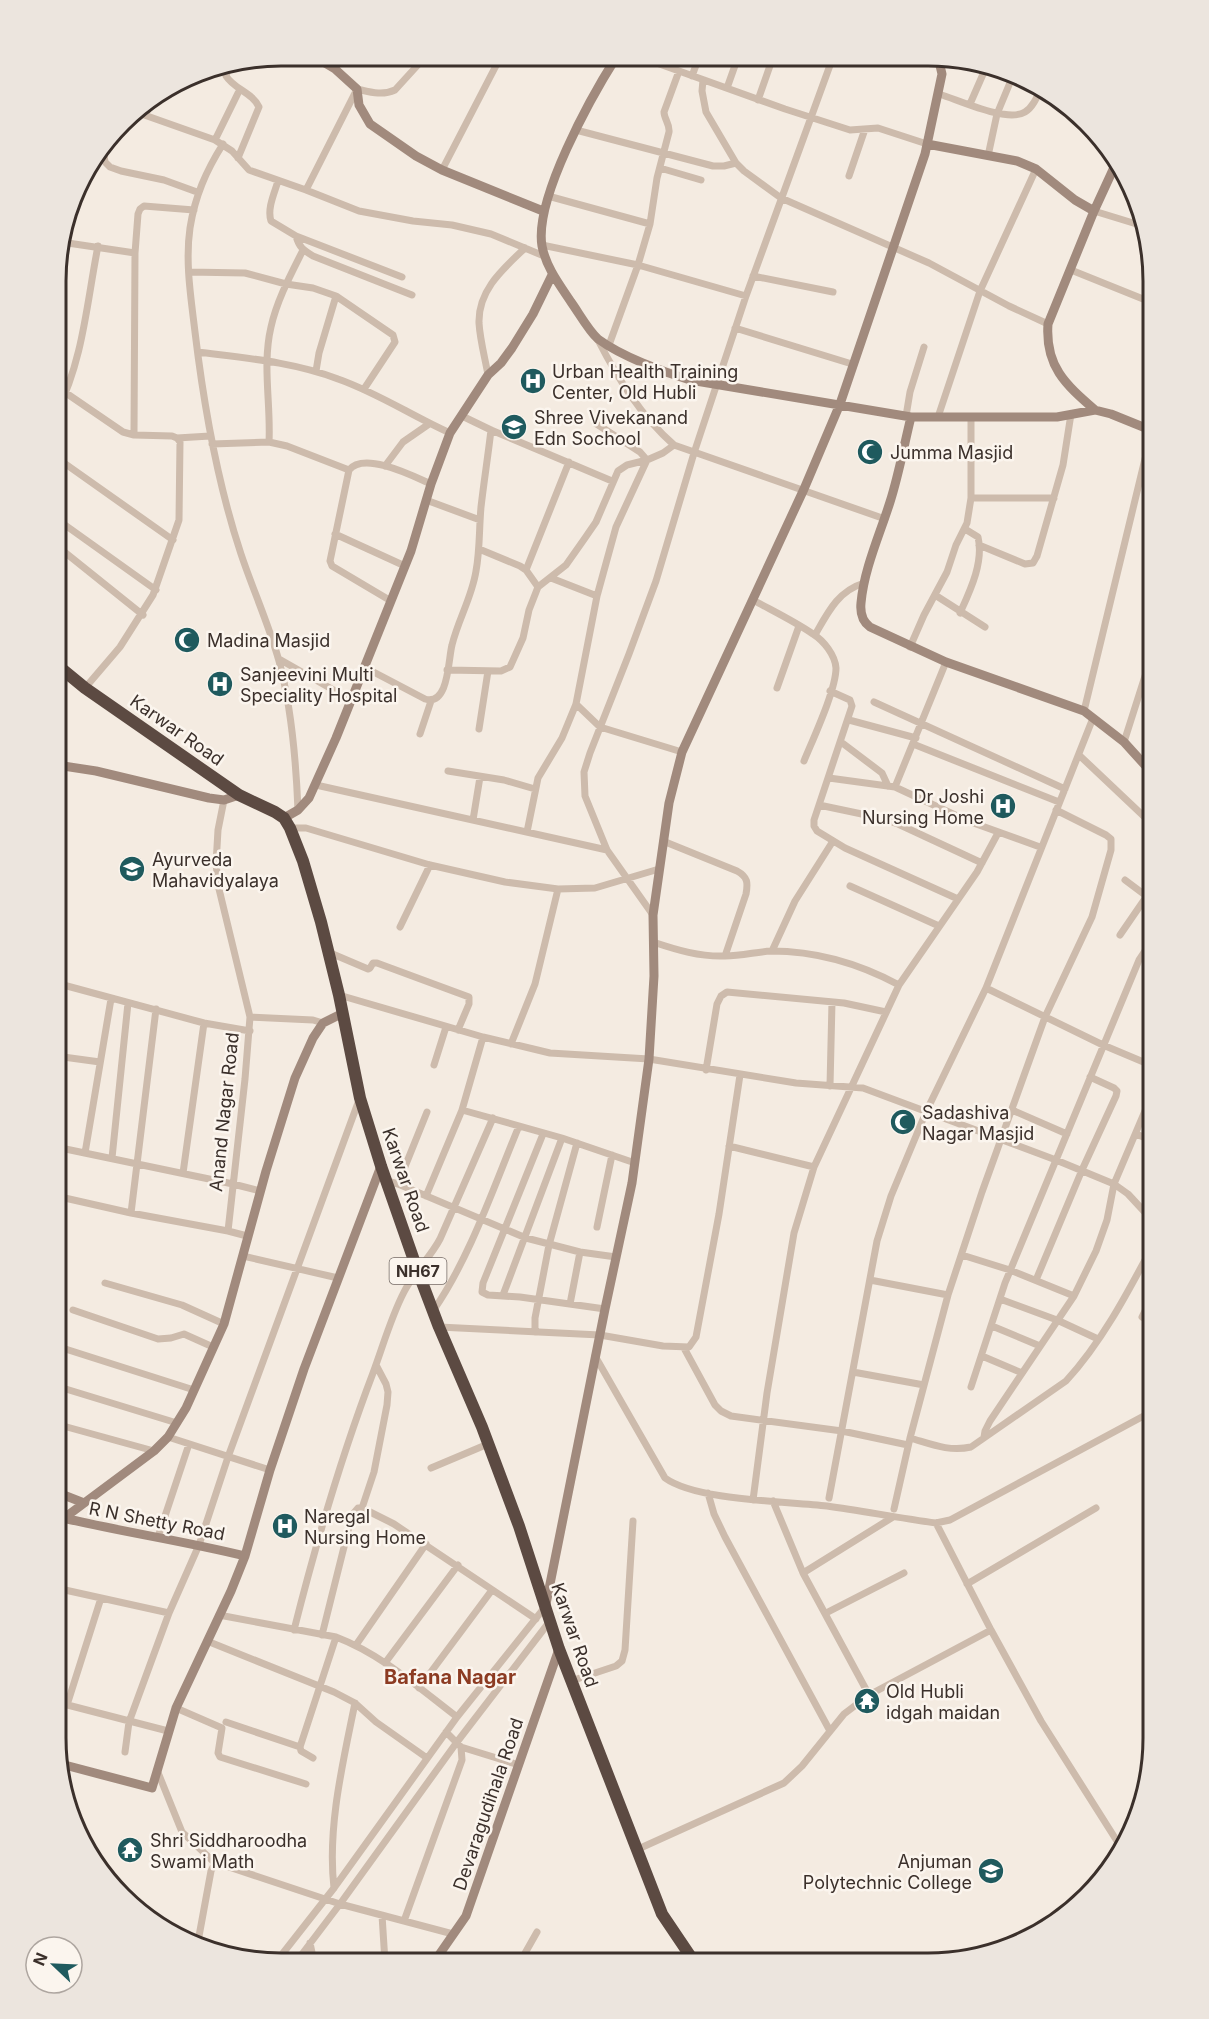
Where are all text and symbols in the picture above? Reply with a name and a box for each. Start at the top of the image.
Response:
place label: Urban Health Training Center, Old Hubli [552,361,738,403]
hospital icon: Urban Health Training Center, Old Hubli [518,366,548,396]
place label: Shree Vivekanand Edn Sochool [534,407,688,449]
school or university icon: Shree Vivekanand Edn Sochool [499,412,529,442]
mosque icon: Jumma Masjid [855,437,885,467]
place label: Jumma Masjid [890,442,1013,463]
mosque icon: Madina Masjid [172,625,202,655]
place label: Madina Masjid [207,630,330,651]
place label: Sanjeevini Multi Speciality Hospital [240,664,397,706]
hospital icon: Sanjeevini Multi Speciality Hospital [205,669,235,699]
street label: Karwar Road [126,690,228,770]
place label: Dr Joshi Nursing Home [862,786,984,828]
hospital icon: Dr Joshi Nursing Home [988,791,1018,821]
place label: Ayurveda Mahavidyalaya [152,849,279,891]
school or university icon: Ayurveda Mahavidyalaya [117,854,147,884]
street label: Anand Nagar Road [205,1031,243,1193]
place label: Sadashiva Nagar Masjid [922,1102,1034,1144]
mosque icon: Sadashiva Nagar Masjid [888,1107,918,1137]
street label: Karwar Road [378,1125,434,1235]
road number: NH67 [390,1258,446,1284]
street label: R N Shetty Road [87,1498,227,1544]
place label: Naregal Nursing Home [304,1506,426,1548]
hospital icon: Naregal Nursing Home [270,1511,300,1541]
street label: Karwar Road [547,1580,603,1690]
district label: Bafana Nagar [384,1665,516,1689]
place label: Old Hubli idgah maidan [886,1681,1000,1723]
temple icon: Old Hubli idgah maidan [852,1686,882,1716]
street label: Devaragudihala Road [449,1715,527,1893]
place label: Shri Siddharoodha Swami Math [150,1830,307,1872]
temple icon: Shri Siddharoodha Swami Math [115,1835,145,1865]
place label: Anjuman Polytechnic College [803,1851,972,1893]
school or university icon: Anjuman Polytechnic College [976,1856,1006,1886]
north arrow [24,1935,84,1995]
text: N [29,1950,52,1969]

